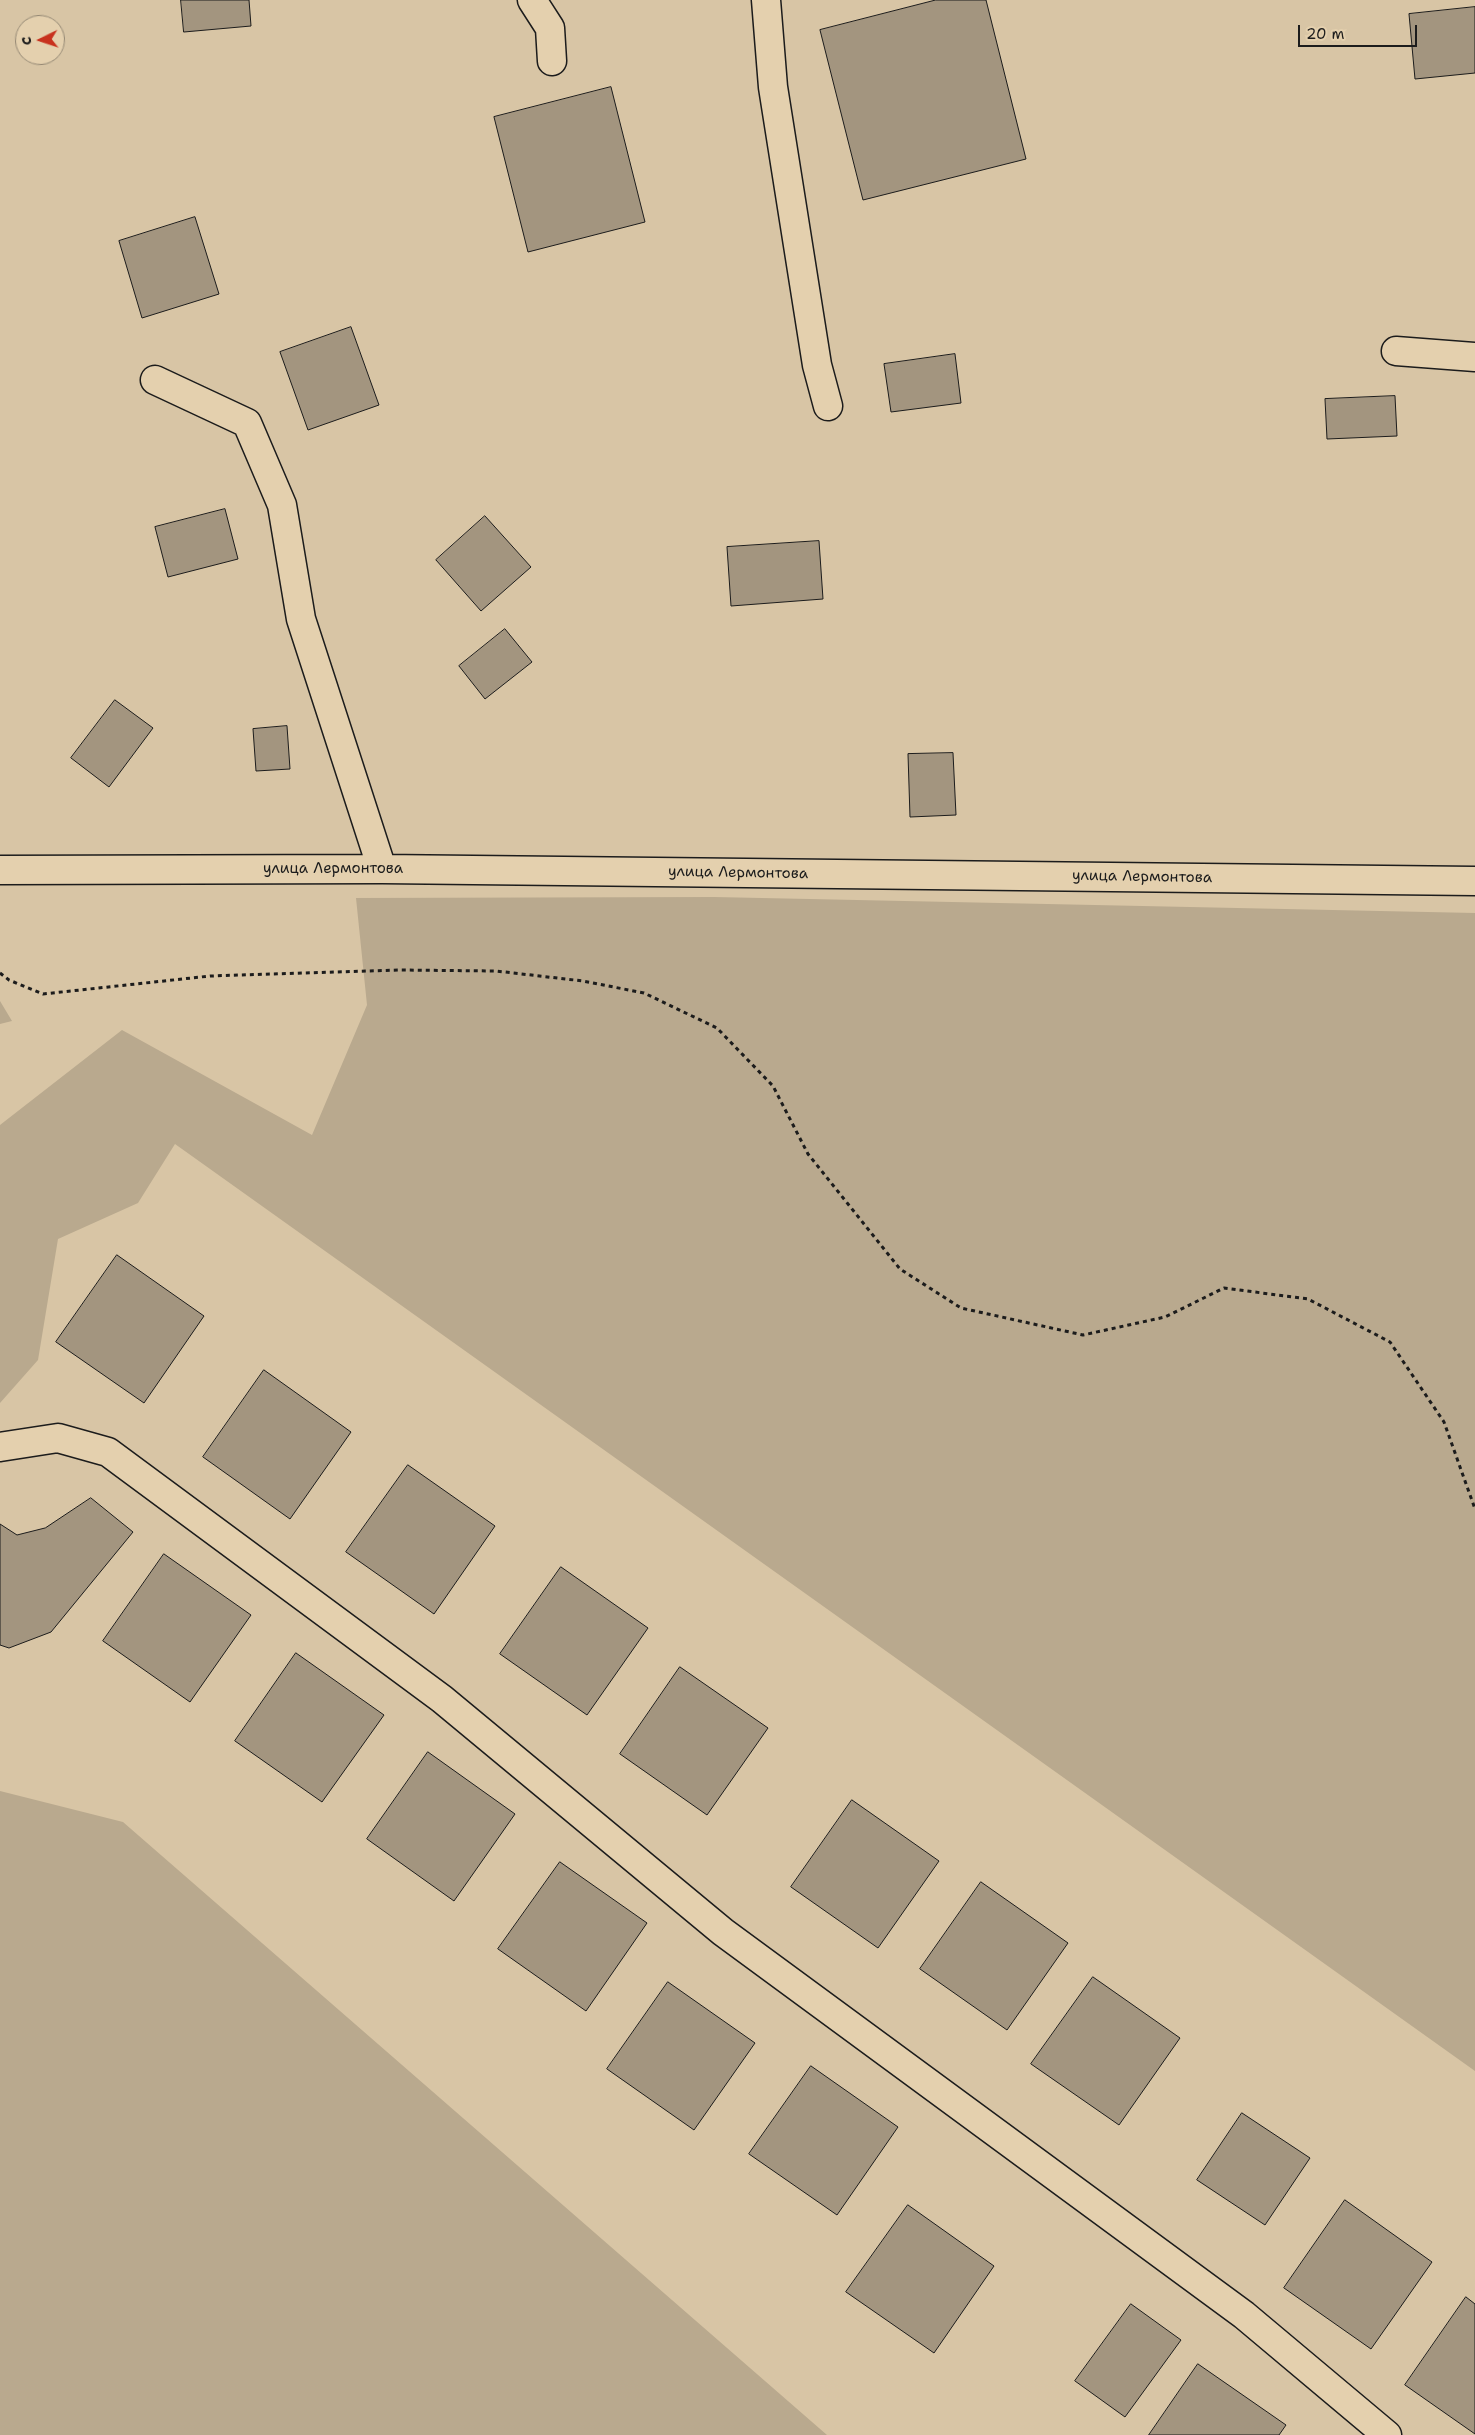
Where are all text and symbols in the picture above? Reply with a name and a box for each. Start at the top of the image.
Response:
north arrow [15,15,65,65]
scale bar [1300,15,1419,47]
text: 20 m [1306,24,1345,44]
text: С [17,36,35,46]
street label: улица Лермонтова [263,860,403,878]
street label: улица Лермонтова [668,863,808,883]
street label: улица Лермонтова [1072,867,1212,887]

